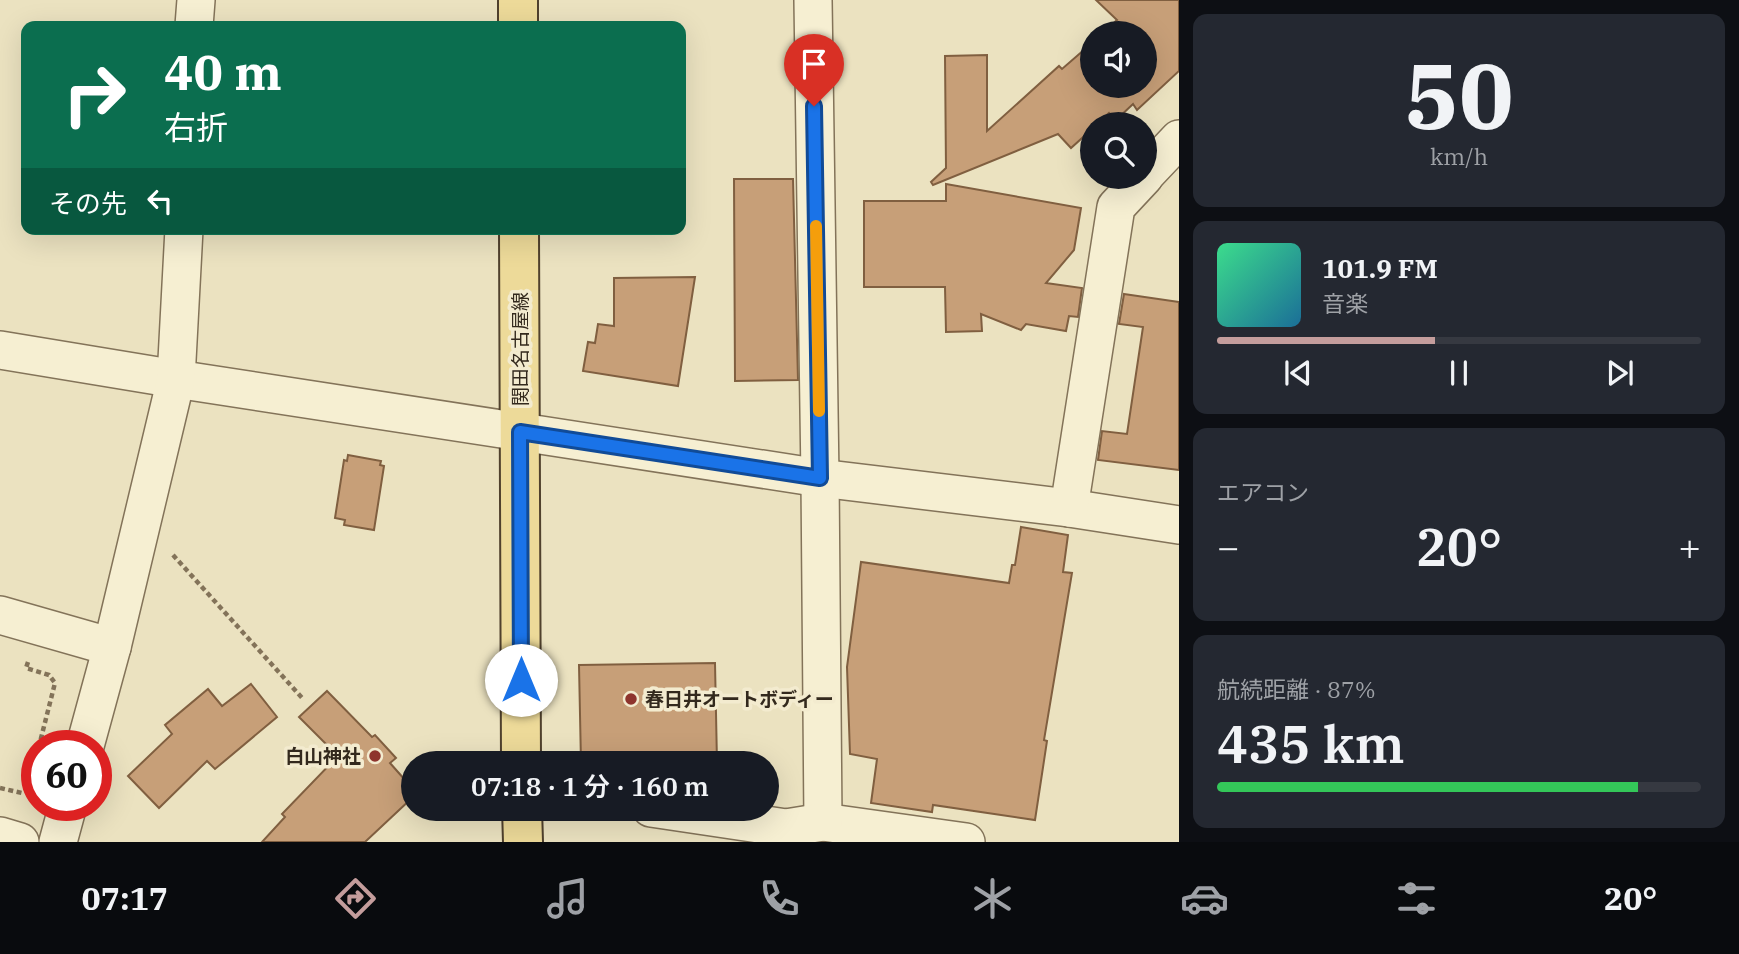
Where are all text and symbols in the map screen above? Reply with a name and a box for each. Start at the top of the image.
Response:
map controls [1080,21,1157,189]
button: sound [1080,21,1157,98]
pin [784,34,844,106]
text: 50 [1404,36,1514,154]
text: 40 m [164,40,282,103]
icon: arrive [795,45,833,83]
icon: right [49,49,140,140]
text: 右折 [164,106,228,148]
button: search [1080,112,1157,189]
text: km/h [1430,141,1488,171]
icon: left [141,182,179,220]
text: その先 [49,186,127,220]
text: 101.9 FM [1322,251,1438,285]
text: 音楽 [1322,288,1368,318]
street label: 関田名古屋線 [508,292,532,406]
icon: previous [1279,354,1317,392]
icon: pause [1440,354,1478,392]
icon: next [1601,354,1639,392]
text: エアコン [1217,477,1309,507]
text: 20° [1416,513,1502,580]
text: − [1217,522,1240,571]
text: + [1678,522,1701,571]
position arrow [484,643,558,717]
text: 航続距離 · 87% [1217,674,1376,704]
place label: 春日井オートボディー [645,687,834,711]
marker: 春日井オートボディー [623,691,639,707]
text: 435 km [1217,710,1405,777]
speed limit sign: 60 [21,730,112,821]
place label: 白山神社 [285,744,361,768]
marker: 白山神社 [367,748,383,764]
text: 07:18 · 1 分 · 160 m [471,769,709,803]
icon: directions [331,874,380,923]
icon: music [543,874,592,923]
icon: phone [755,874,804,923]
icon: climate [968,874,1017,923]
icon: car [1180,874,1229,923]
icon: filters [1392,874,1441,923]
text: 07:17 [82,877,168,919]
text: 20° [1604,877,1657,919]

